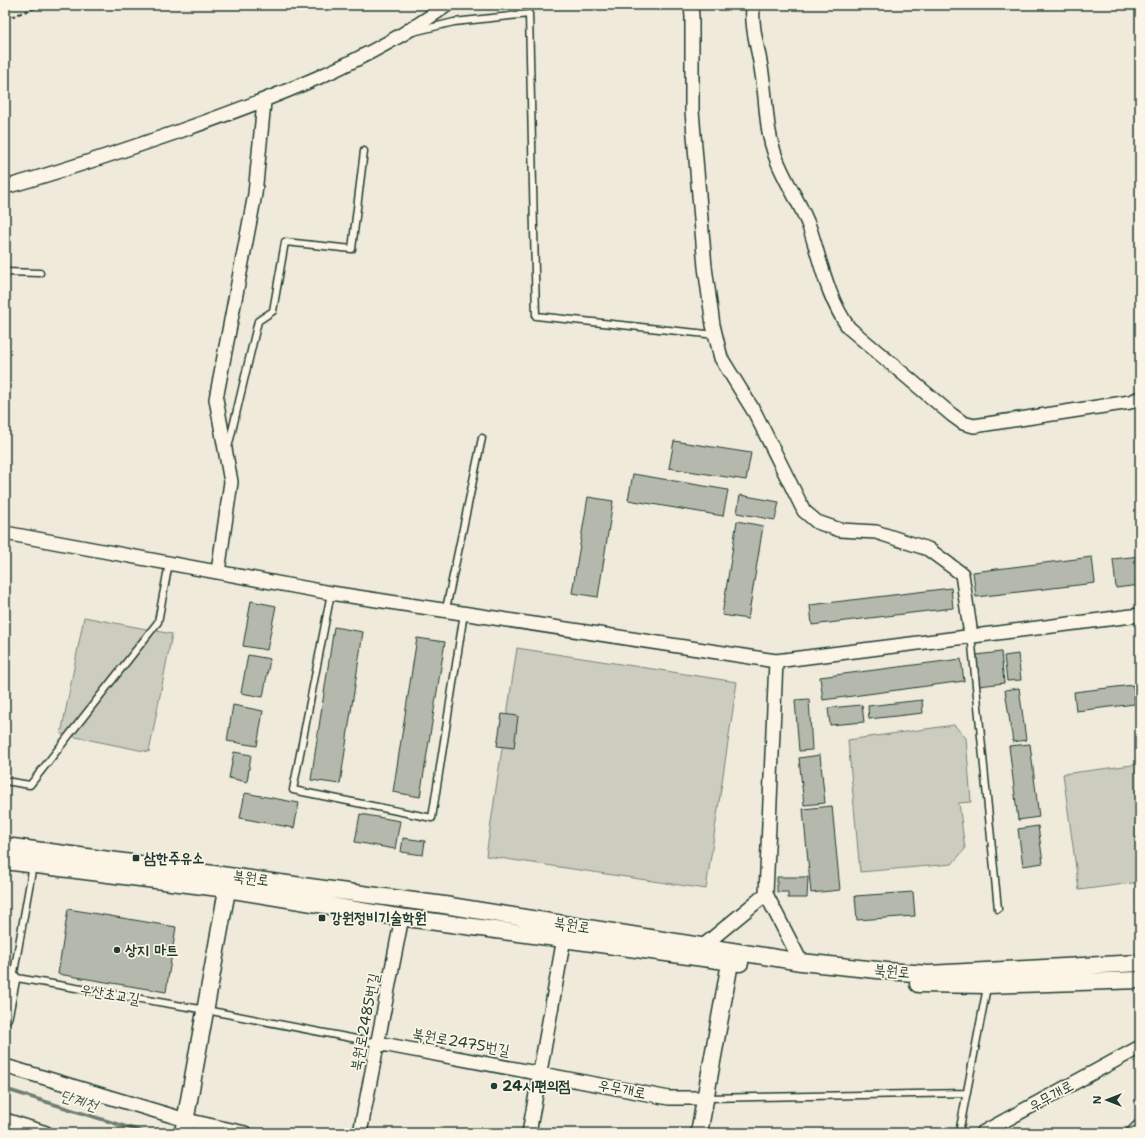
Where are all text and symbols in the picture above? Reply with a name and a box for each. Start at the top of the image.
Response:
place label: 삼한주유소 [143,848,204,868]
marker: 삼한주유소 [131,853,141,863]
street label: 북원로 [232,866,270,890]
place label: 강원정비기술학원 [330,908,427,928]
street label: 북원로 [553,912,591,938]
marker: 강원정비기술학원 [317,913,327,923]
place label: 상지 마트 [125,940,178,960]
marker: 상지 마트 [112,945,122,955]
street label: 북원로 [873,959,911,983]
street label: 북원로2485번길 [346,971,384,1073]
street label: 우산초교길 [79,979,141,1009]
street label: 북원로2475번길 [411,1024,511,1060]
street label: 우무개로 [596,1075,648,1103]
place label: 24시편의점 [502,1076,571,1096]
street label: 우무개로 [1025,1076,1077,1116]
north arrow [1087,1080,1127,1120]
marker: 24시편의점 [489,1081,499,1091]
water label: 단계천 [57,1085,102,1117]
text: N [1090,1095,1105,1104]

